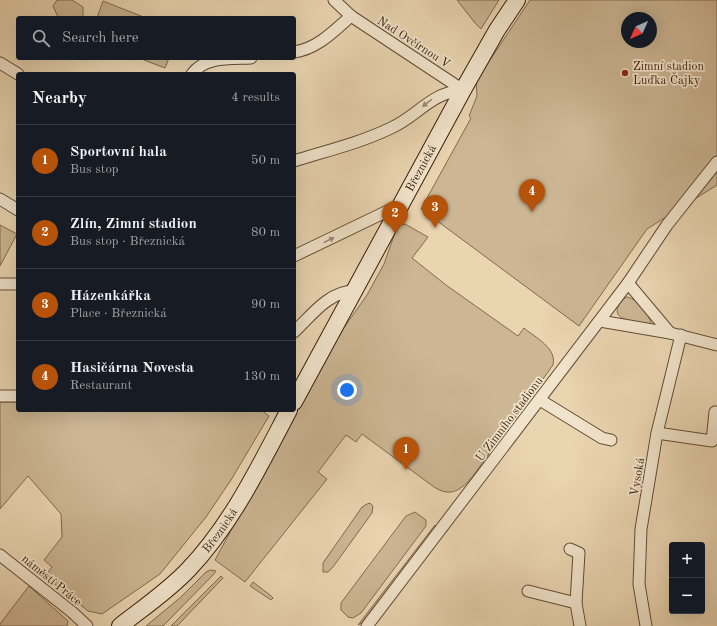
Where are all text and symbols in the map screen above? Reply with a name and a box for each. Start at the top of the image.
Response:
north arrow [621,12,657,48]
street label: Nad Ovčírnou V [375,15,452,71]
search box [16,16,296,60]
icon: search [30,27,52,49]
text: Search here [62,31,139,46]
place label: Zimní stadion Luďka Čajky [633,61,704,87]
marker: Zimní stadion Luďka Čajky [620,68,630,78]
text: Nearby [32,90,87,107]
text: 4 results [231,91,280,104]
one-way arrow [422,99,433,108]
street label: Březnická [404,143,439,194]
text: Sportovní hala [70,145,167,160]
text: 1 [41,154,49,167]
text: 50 m [251,154,280,167]
text: Bus stop [70,163,119,176]
pin: 4 [519,179,545,212]
pin: 3 [422,195,448,228]
pin: 2 [382,201,408,234]
text: Zlín, Zimní stadion [70,217,197,232]
text: 2 [41,226,49,239]
text: 80 m [251,226,280,239]
text: Bus stop · Březnická [70,235,185,248]
one-way arrow [323,237,335,243]
text: Házenkářka [70,289,151,304]
text: 3 [41,298,49,311]
text: 90 m [251,298,280,311]
text: Place · Březnická [70,307,167,320]
text: Hasičárna Novesta [70,361,194,376]
text: 4 [41,370,49,383]
text: 130 m [243,370,280,383]
street label: U Zimního stadionu [474,375,546,464]
text: Restaurant [70,379,132,392]
your location [337,380,357,400]
pin: 1 [393,437,419,470]
street label: Vysoká [629,457,647,497]
street label: Březnická [201,507,240,555]
map controls [669,542,705,614]
button: + [669,542,705,578]
street label: náměstí Práce [19,553,84,609]
button: − [669,578,705,614]

